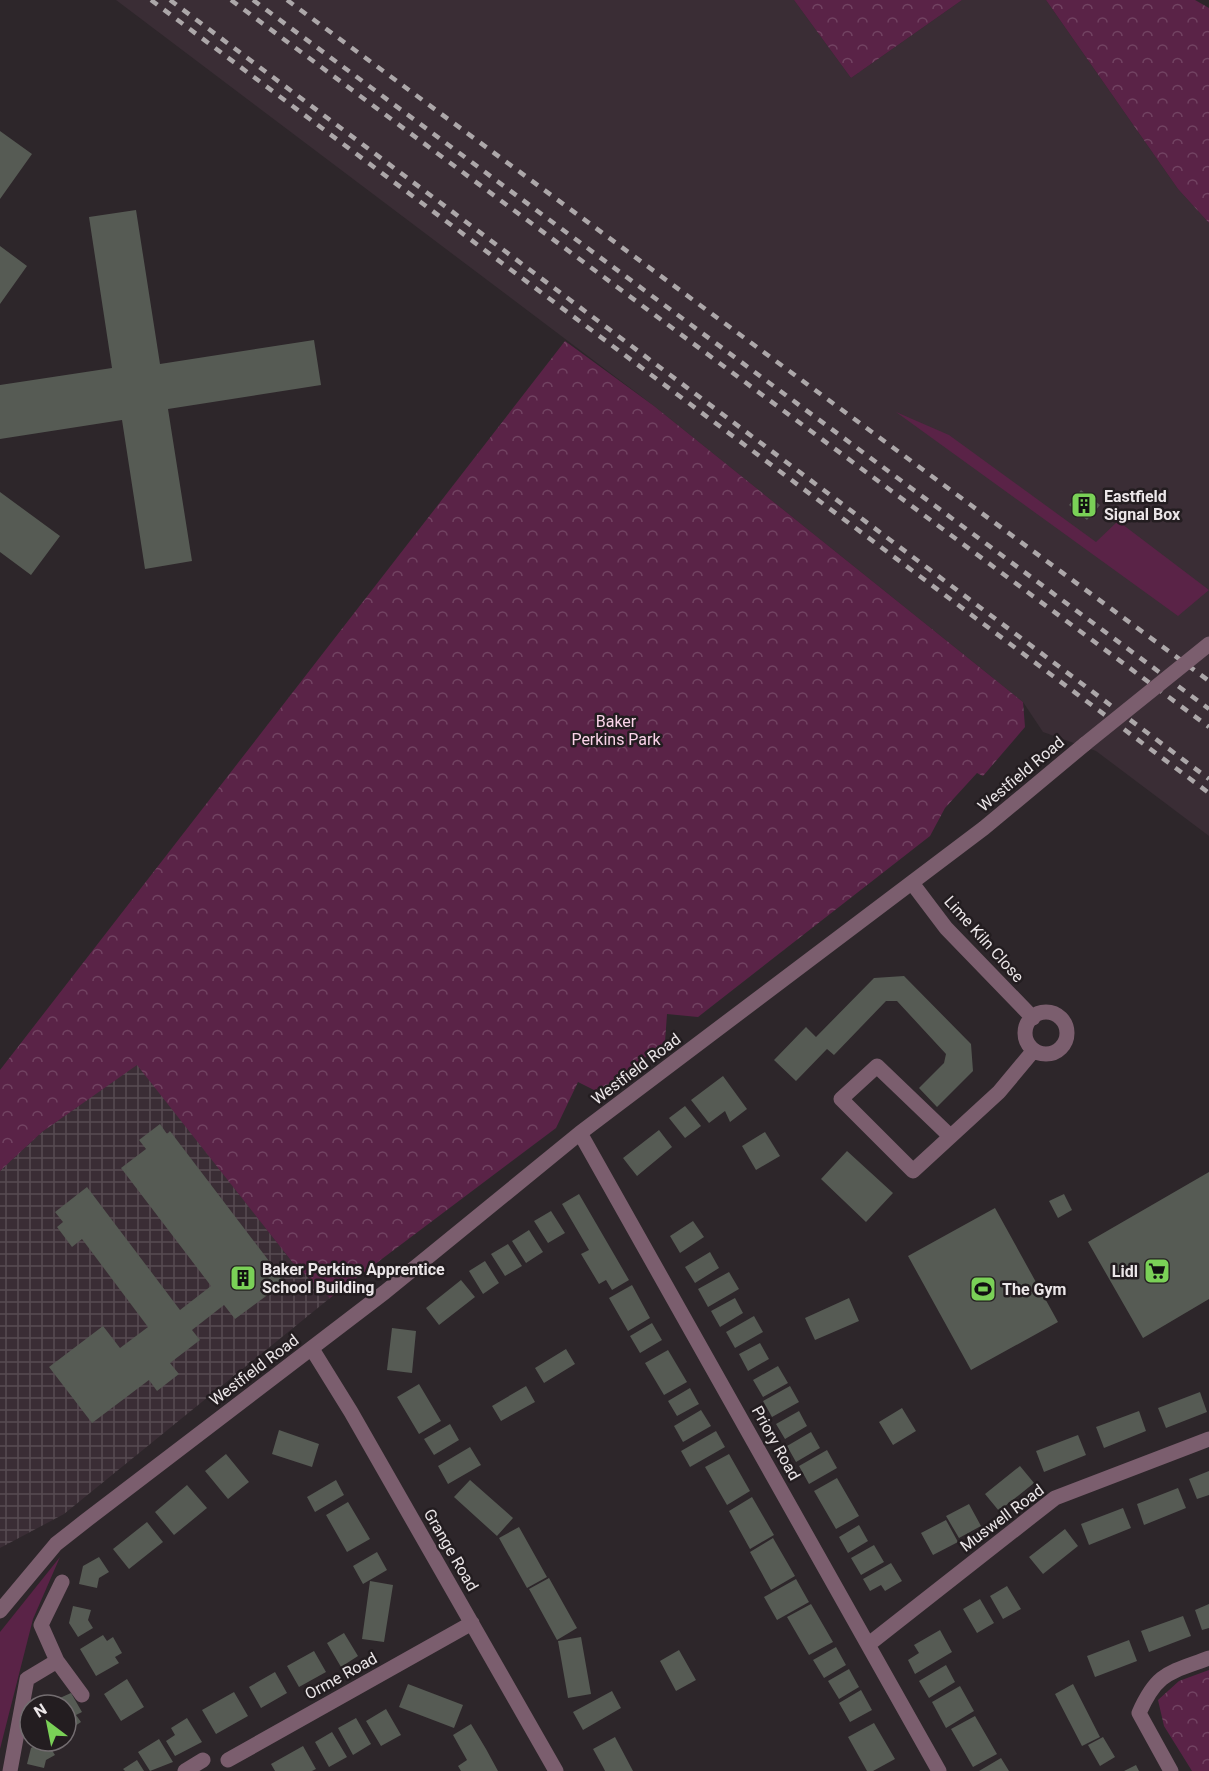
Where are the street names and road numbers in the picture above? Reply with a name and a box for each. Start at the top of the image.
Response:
street label: Westfield Road [974,732,1068,816]
street label: Lime Kiln Close [940,892,1028,986]
street label: Westfield Road [588,1029,684,1109]
street label: Westfield Road [206,1330,302,1410]
street label: Priory Road [748,1402,804,1484]
street label: Muswell Road [956,1480,1048,1556]
street label: Grange Road [420,1506,482,1594]
street label: Orme Road [302,1648,380,1704]

